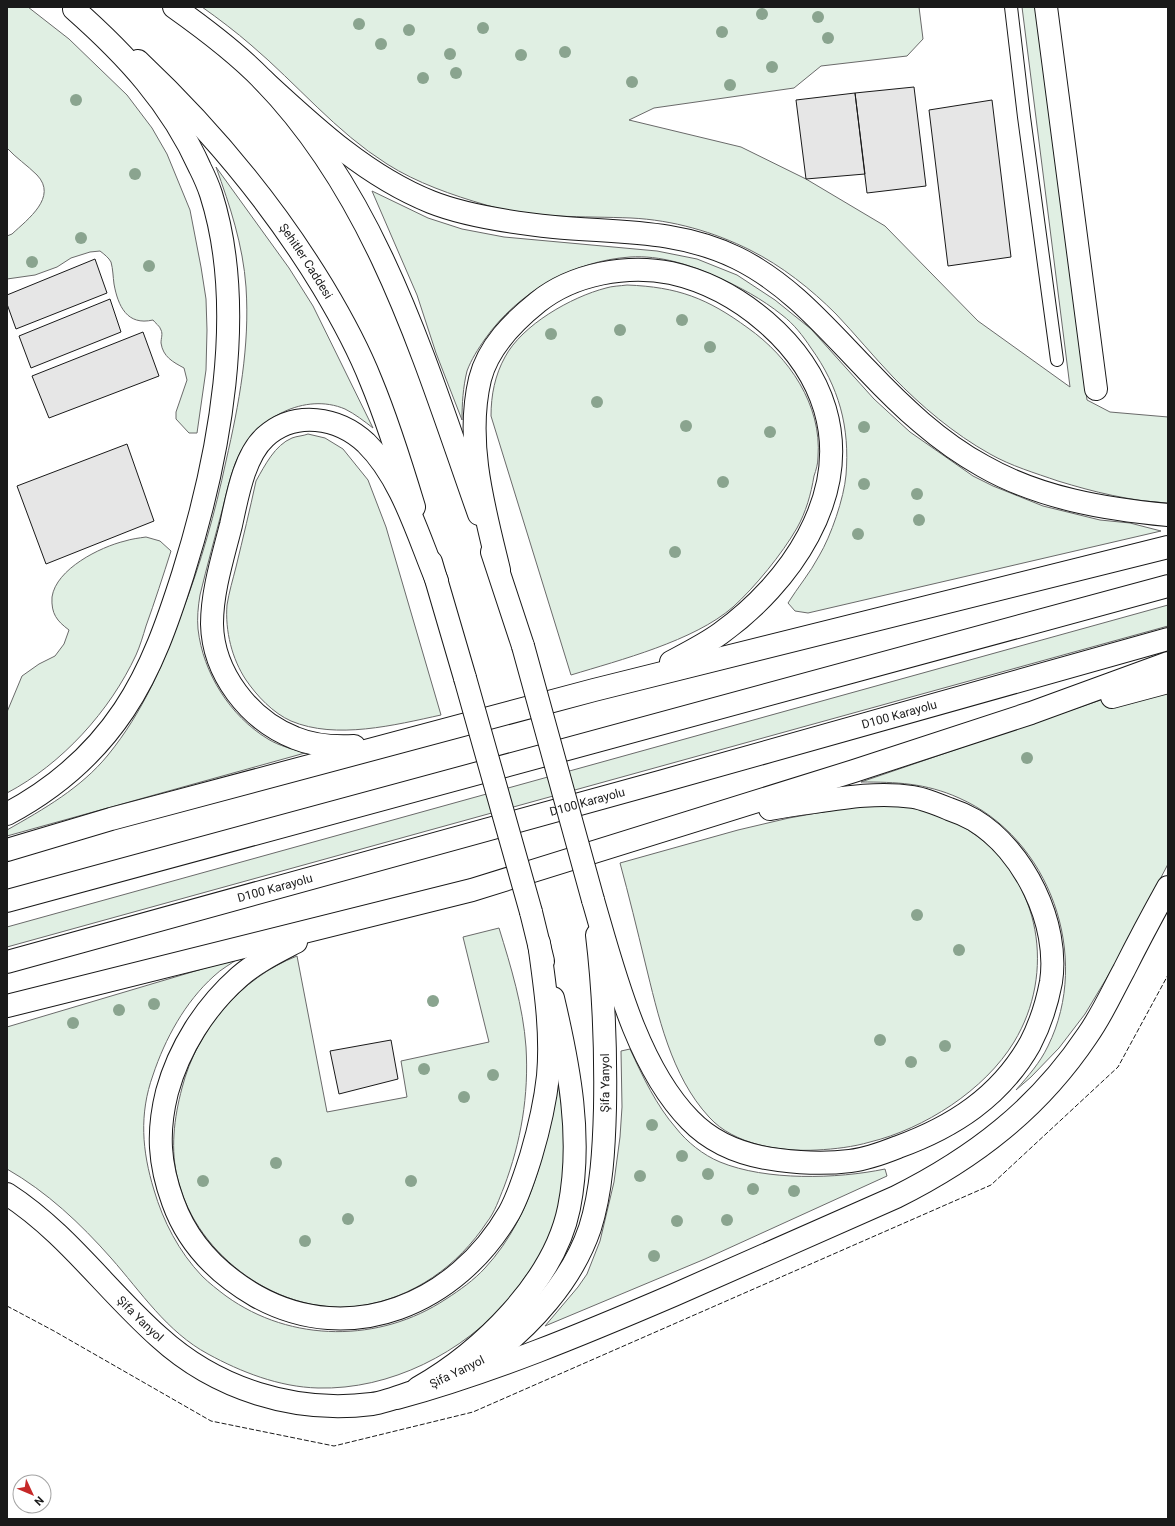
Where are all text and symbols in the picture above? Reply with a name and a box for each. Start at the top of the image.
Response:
street label: Şehitler Caddesi [276,221,335,301]
street label: D100 Karayolu [860,697,938,732]
street label: D100 Karayolu [548,785,627,819]
street label: D100 Karayolu [236,871,314,905]
street label: Şifa Yanyol [598,1053,612,1113]
street label: Şifa Yanyol [114,1293,166,1344]
street label: Şifa Yanyol [427,1353,487,1391]
north arrow [12,1474,52,1514]
text: N [31,1493,46,1508]

